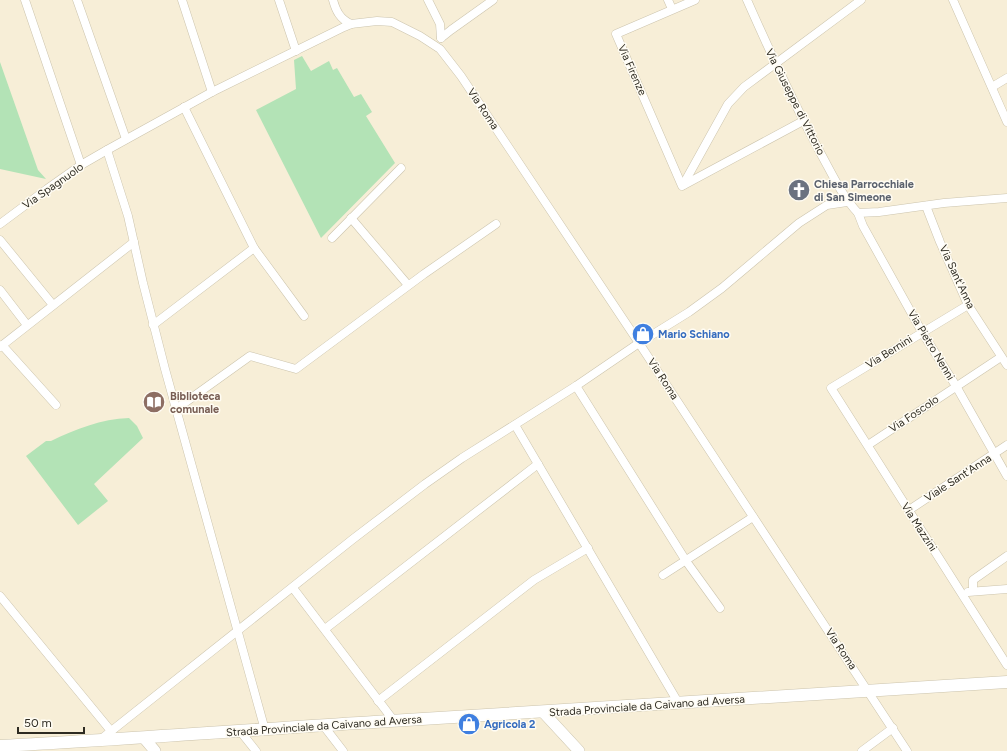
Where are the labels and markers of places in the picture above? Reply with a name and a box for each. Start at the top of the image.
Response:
church icon: Chiesa Parrocchiale di San Simeone [786,177,812,203]
place label: Chiesa Parrocchiale di San Simeone [814,178,914,204]
shop icon: Mario Schiano [630,321,656,347]
place label: Mario Schiano [658,328,730,341]
library icon: Biblioteca comunale [141,389,167,415]
place label: Biblioteca comunale [170,390,221,416]
shop icon: Agricola 2 [456,711,482,737]
place label: Agricola 2 [484,718,535,731]

